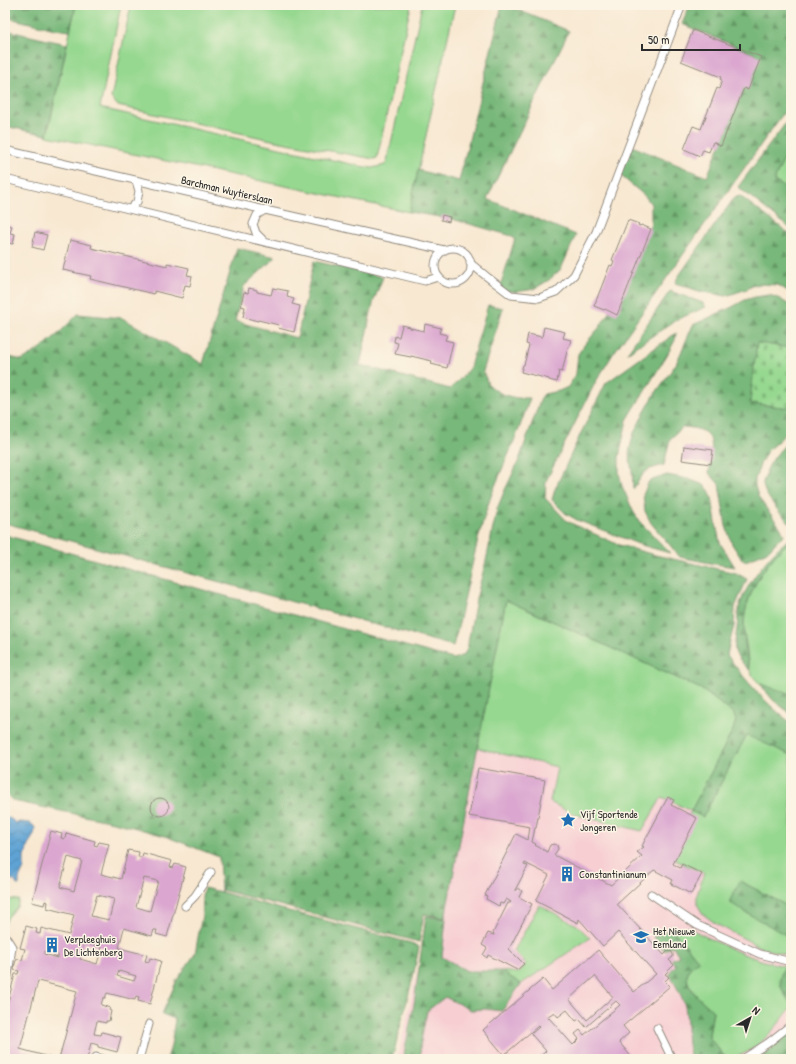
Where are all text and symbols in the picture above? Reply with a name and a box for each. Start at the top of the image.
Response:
scale bar [642,26,740,52]
text: 50 m [648,31,669,48]
street label: Barchman Wuytierslaan [180,173,274,207]
place label: Vijf Sportende Jongeren [580,807,639,834]
place icon: Vijf Sportende Jongeren [559,811,577,829]
building icon: Constantinianum [558,865,576,883]
place label: Constantinianum [579,867,647,881]
place label: Het Nieuwe Eemland [653,924,696,951]
school or university icon: Het Nieuwe Eemland [632,928,650,946]
place label: Verpleeghuis De Lichtenberg [64,932,123,959]
building icon: Verpleeghuis De Lichtenberg [43,936,61,954]
north arrow [730,998,770,1038]
text: N [750,1003,763,1018]

